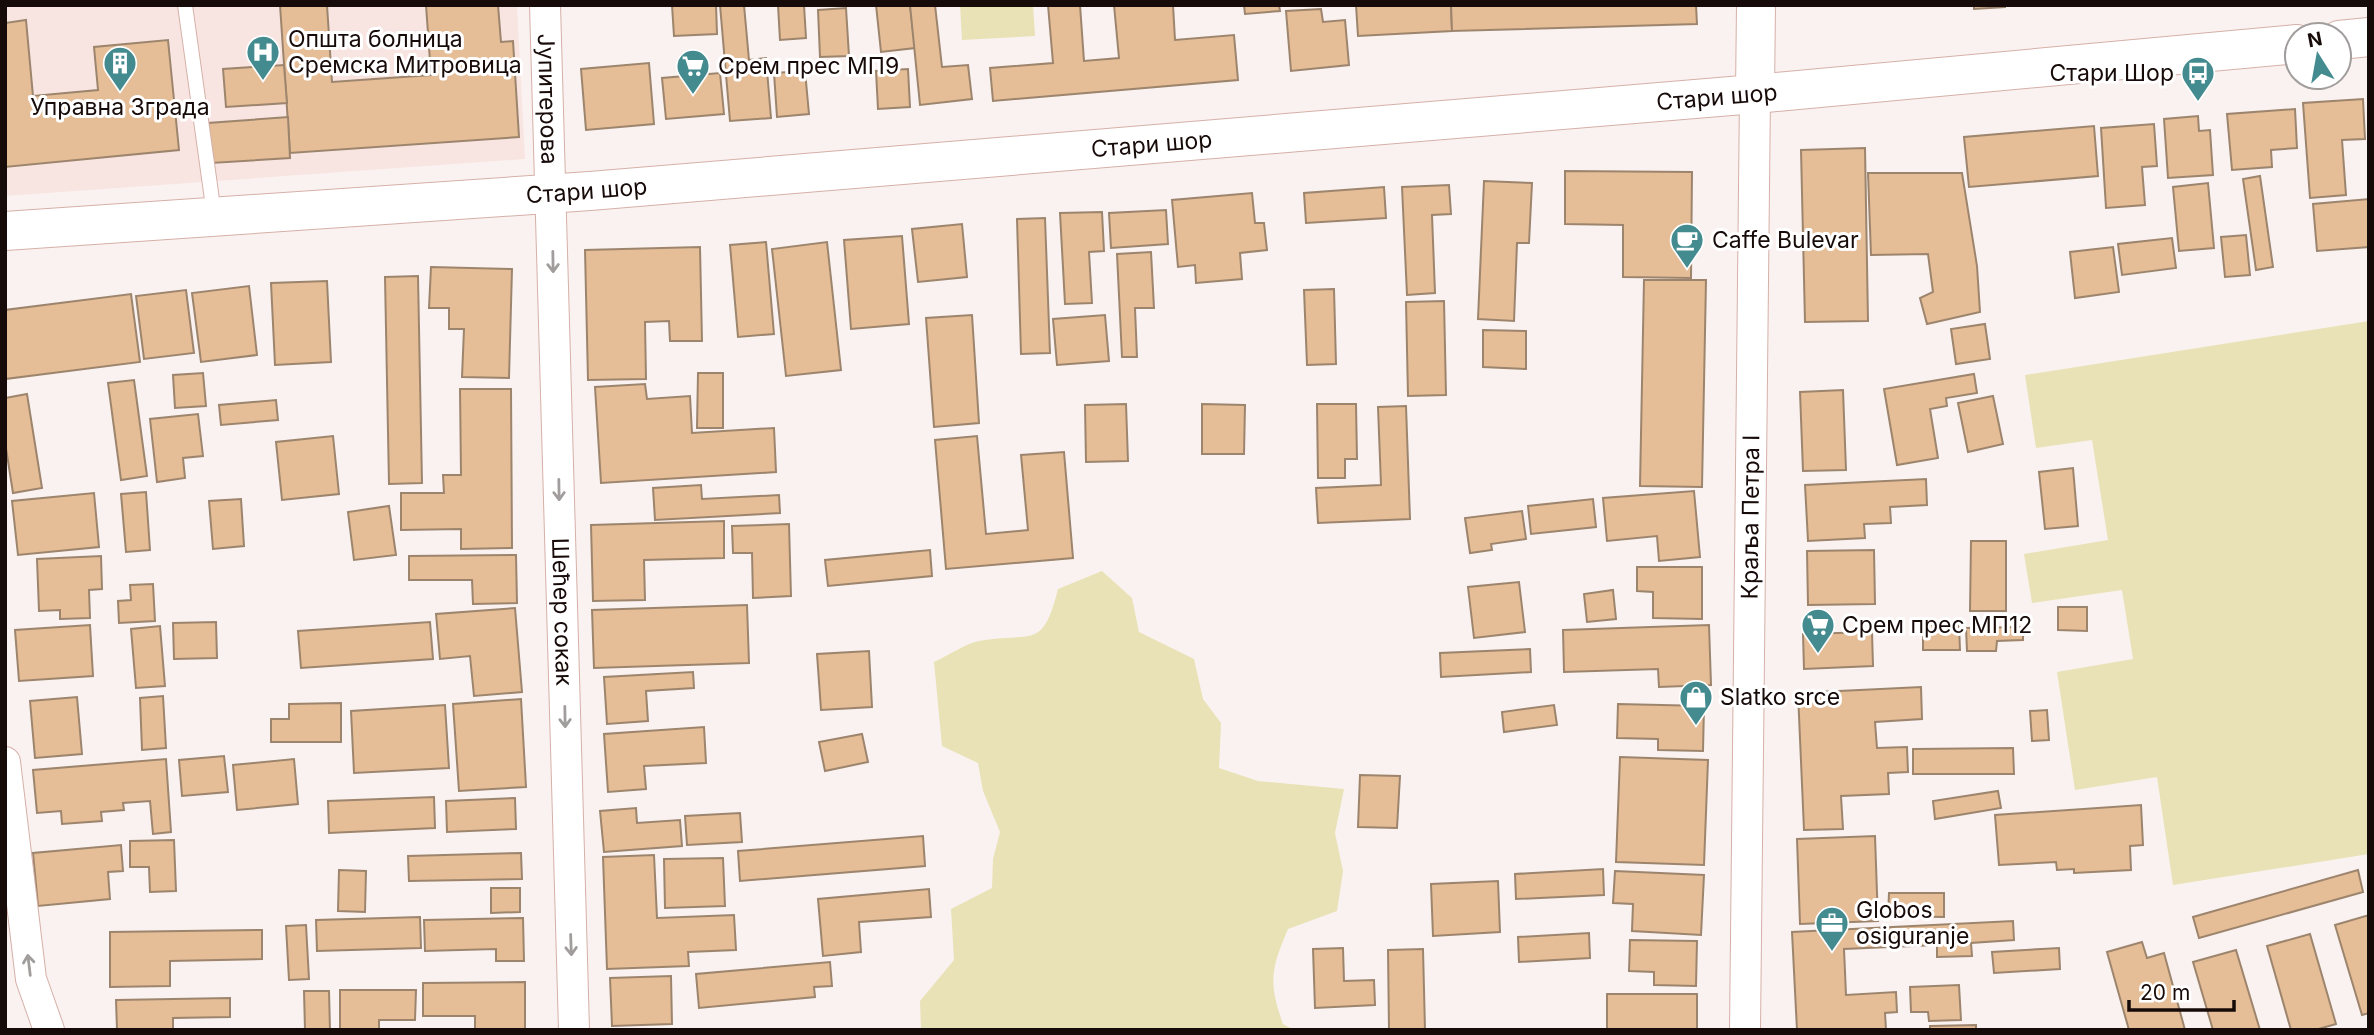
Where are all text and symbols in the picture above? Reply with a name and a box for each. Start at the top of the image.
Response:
north arrow [2283,21,2353,91]
place label: Општа болница Сремска Митровица [288,25,522,79]
text: N [2306,27,2324,52]
hospital icon: Општа болница Сремска Митровица [244,33,282,82]
street label: Јупитерова [532,33,564,165]
building icon: Управна Зграда [101,44,139,93]
supermarket icon: Срем прес МП9 [674,47,712,96]
place label: Срем прес МП9 [718,52,899,80]
bus stop icon: Стари Шор [2179,54,2217,103]
place label: Стари Шор [2050,59,2174,87]
street label: Стари шор [1655,78,1779,116]
place label: Управна Зграда [30,93,210,121]
street label: Стари шор [1090,125,1213,163]
street label: Стари шор [525,172,648,209]
cafe icon: Caffe Bulevar [1668,221,1706,270]
place label: Caffe Bulevar [1712,226,1859,254]
one-way arrow [546,251,560,274]
street label: Краља Петра I [1736,434,1765,600]
one-way arrow [552,478,566,501]
street label: Шећер сокак [546,537,578,687]
supermarket icon: Срем прес МП12 [1799,606,1837,655]
place label: Срем прес МП12 [1842,611,2032,639]
shop icon: Slatko srce [1677,678,1715,727]
place label: Slatko srce [1720,683,1840,711]
one-way arrow [558,705,572,728]
place label: Globos osiguranje [1856,896,1969,950]
office icon: Globos osiguranje [1813,904,1851,953]
one-way arrow [565,933,578,956]
one-way arrow [22,954,35,977]
scale bar [2129,968,2234,1012]
text: 20 m [2140,980,2190,1005]

